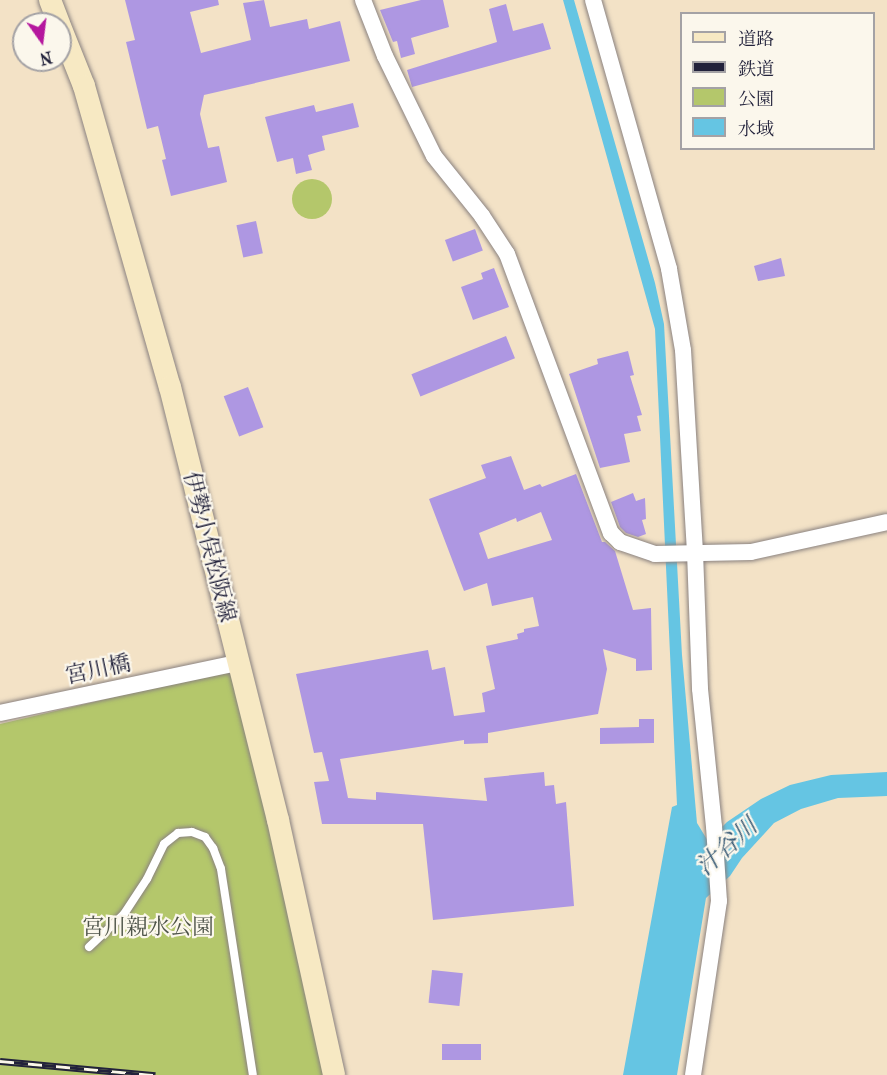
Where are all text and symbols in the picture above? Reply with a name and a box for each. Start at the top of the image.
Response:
north arrow [12,12,72,72]
legend [680,12,875,150]
text: 道路 [738,29,774,50]
text: N [38,47,54,69]
text: 鉄道 [738,59,774,80]
text: 公園 [738,89,774,110]
text: 水域 [738,119,774,140]
street label: 伊勢小俣松阪線 [178,469,240,625]
street label: 宮川橋 [63,650,133,690]
water label: 汁谷川 [691,812,763,882]
park label: 宮川親水公園 [82,915,214,941]

